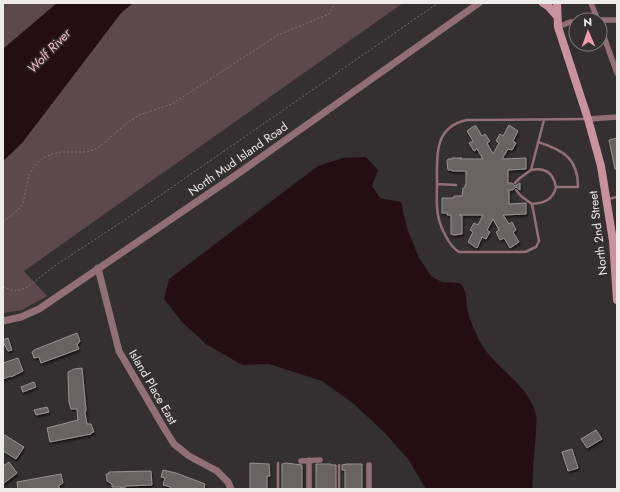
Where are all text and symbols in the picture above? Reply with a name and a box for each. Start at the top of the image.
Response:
north arrow [568,12,608,52]
text: N [583,14,592,30]
water label: Wolf River [23,24,76,77]
street label: North Mud Island Road [184,118,292,200]
street label: North 2nd Street [584,190,612,276]
street label: Island Place East [124,346,182,428]

